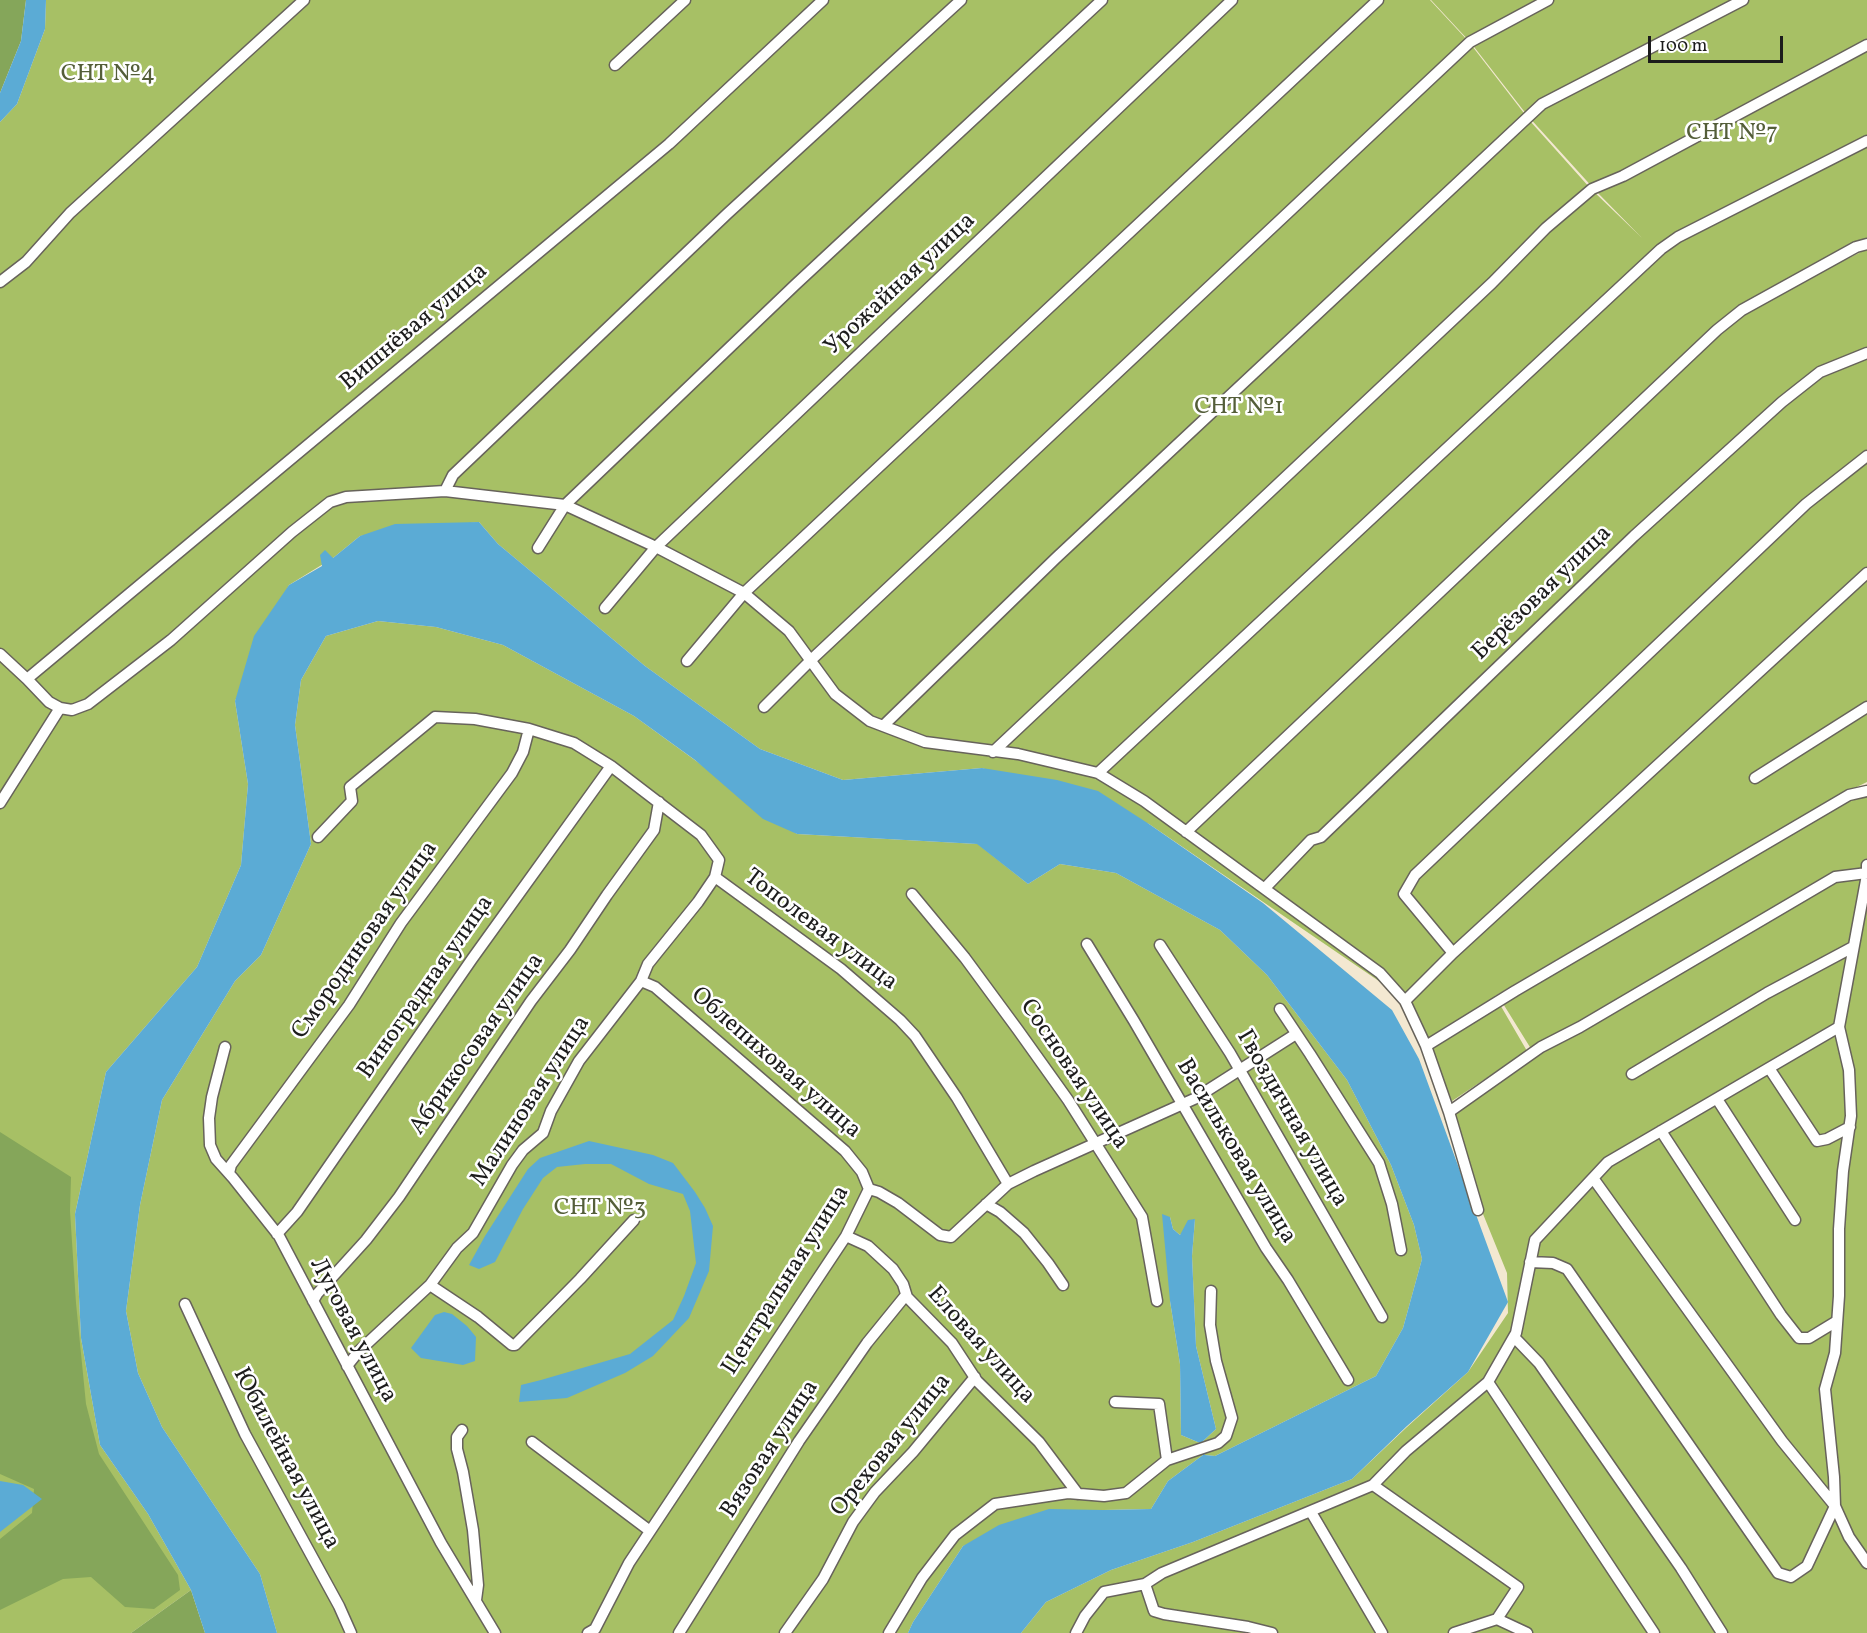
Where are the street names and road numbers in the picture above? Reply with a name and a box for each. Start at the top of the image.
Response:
street label: Урожайная улица [819,208,983,362]
street label: Вишнёвая улица [335,258,495,398]
street label: Берёзовая улица [1467,520,1619,668]
street label: Смородиновая улица [287,836,445,1046]
street label: Тополевая улица [738,864,902,998]
street label: Виноградная улица [353,891,501,1085]
street label: Абрикосовая улица [405,949,551,1141]
street label: Облепиховая улица [684,982,866,1146]
street label: Сосновая улица [1012,994,1134,1156]
street label: Малиновая улица [466,1011,598,1193]
street label: Гвоздичная улица [1229,1025,1353,1213]
street label: Васильковая улица [1168,1054,1302,1250]
street label: Центральная улица [717,1181,857,1381]
street label: Луговая улица [302,1254,402,1408]
street label: Еловая улица [920,1281,1040,1411]
street label: Юбилейная улица [225,1363,345,1555]
street label: Ореховая улица [826,1369,958,1523]
street label: Вязовая улица [716,1376,826,1524]

